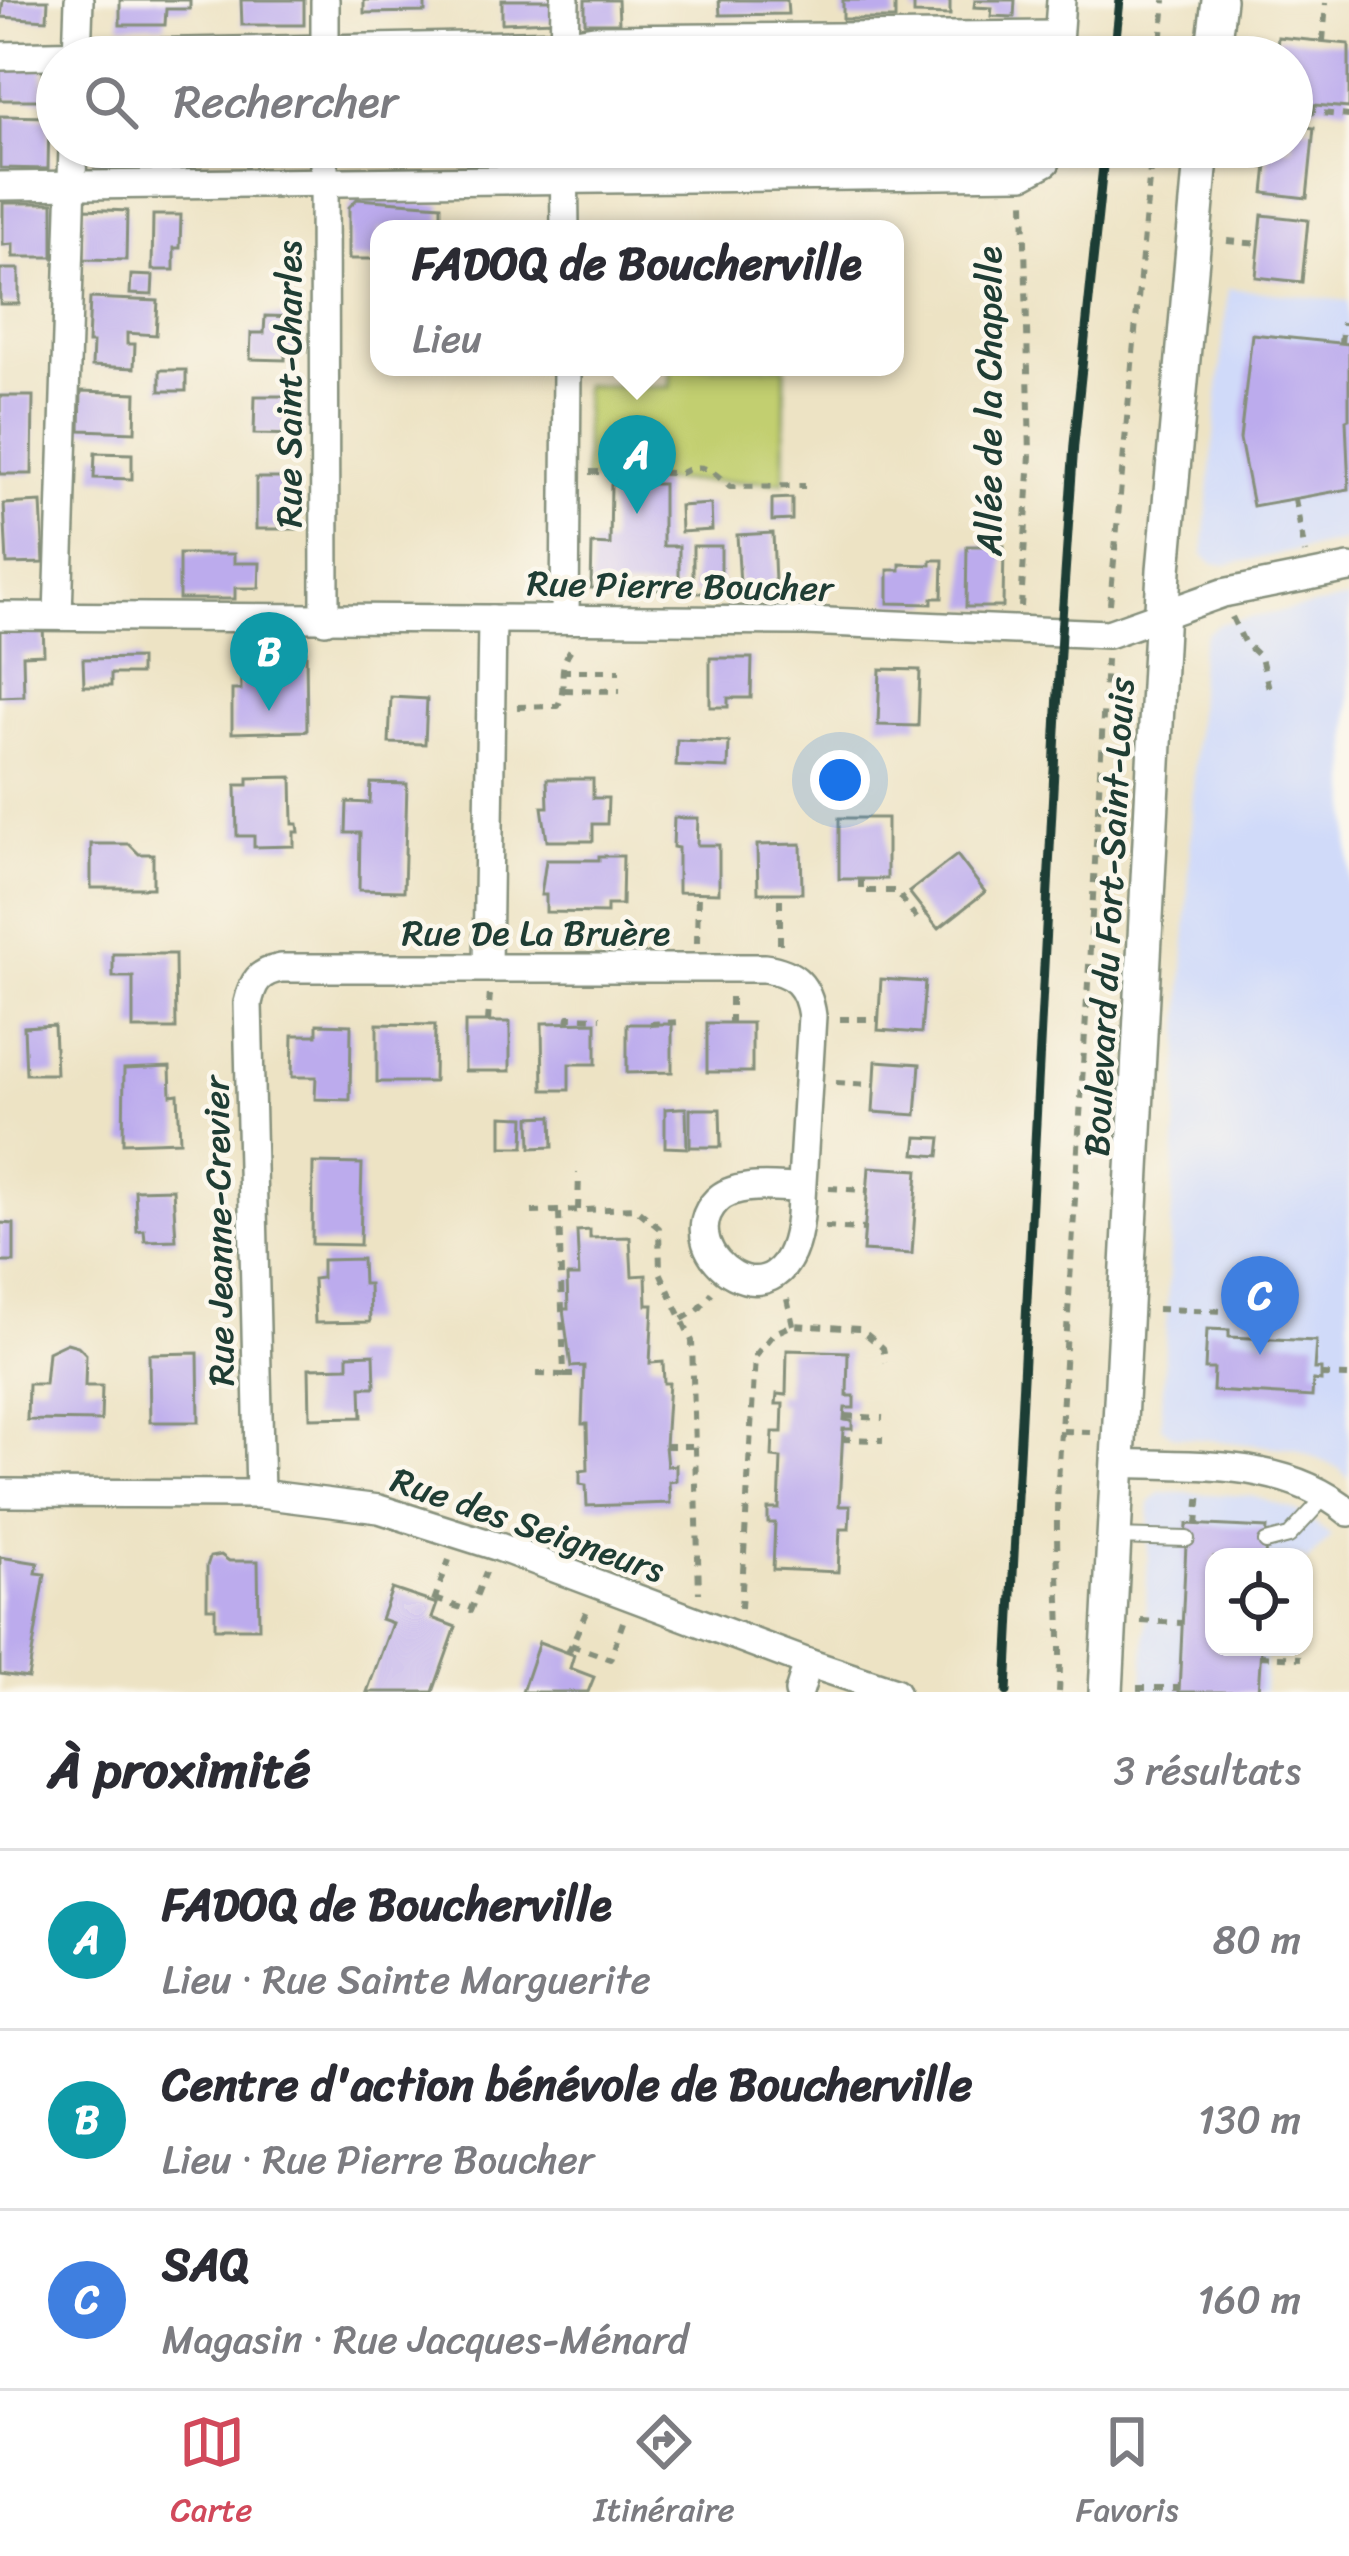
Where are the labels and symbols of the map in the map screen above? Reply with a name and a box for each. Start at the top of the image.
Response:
street label: Rue Saint-Charles [257,240,321,528]
street label: Allée de la Chapelle [957,246,1021,557]
pin: A [598,415,676,514]
street label: Rue Pierre Boucher [526,551,836,621]
pin: B [230,612,308,711]
street label: Boulevard du Fort-Saint-Louis [1064,675,1154,1158]
your location [810,750,870,810]
street label: Rue De La Bruère [402,901,670,965]
street label: Rue Jeanne-Crevier [184,1073,254,1386]
pin: C [1221,1256,1299,1355]
street label: Rue des Seigneurs [382,1448,674,1602]

